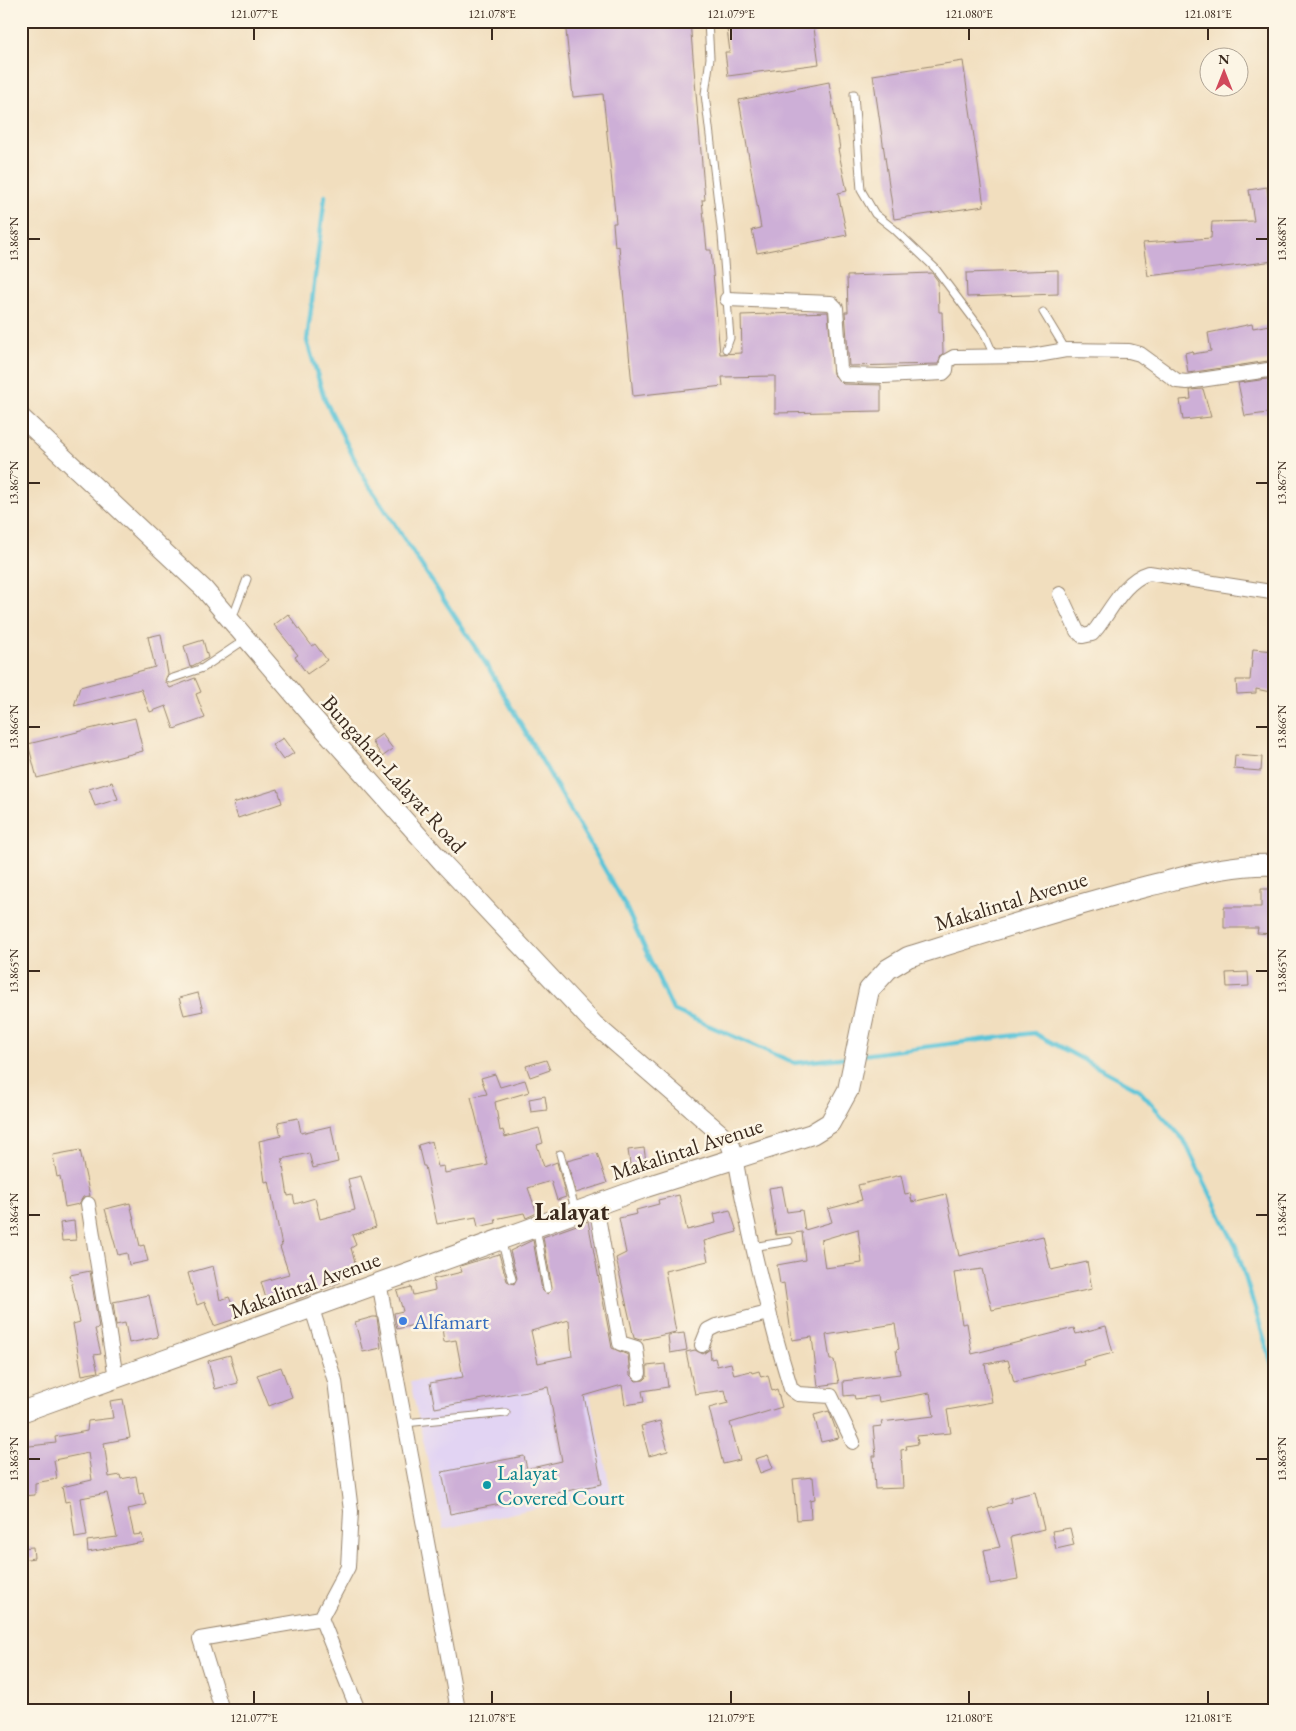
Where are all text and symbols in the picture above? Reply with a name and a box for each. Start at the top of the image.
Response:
text: 121.077°E [230,6,278,22]
text: 121.078°E [468,6,516,22]
text: 121.079°E [707,6,755,22]
text: 121.080°E [945,6,993,22]
text: 121.081°E [1184,6,1232,22]
north arrow [1198,48,1248,98]
text: N [1218,50,1230,68]
text: 13.868°N [6,216,22,261]
text: 13.868°N [1274,216,1290,261]
text: 13.867°N [6,460,22,505]
text: 13.867°N [1274,460,1290,505]
street label: Bungahan-Lalayat Road [315,689,473,860]
text: 13.866°N [6,704,22,749]
text: 13.866°N [1274,704,1290,749]
street label: Makalintal Avenue [931,864,1091,938]
text: 13.865°N [6,948,22,993]
text: 13.865°N [1274,948,1290,993]
street label: Makalintal Avenue [607,1111,767,1187]
text: 13.864°N [6,1192,22,1237]
text: 13.864°N [1274,1192,1290,1237]
district label: Lalayat [535,1195,610,1228]
street label: Makalintal Avenue [226,1244,385,1326]
place label: Alfamart [412,1307,489,1336]
marker: Alfamart [397,1315,409,1327]
text: 13.863°N [6,1436,22,1481]
text: 13.863°N [1274,1436,1290,1481]
place label: Lalayat Covered Court [497,1458,625,1512]
marker: Lalayat Covered Court [481,1479,493,1491]
text: 121.077°E [230,1710,278,1726]
text: 121.078°E [468,1710,516,1726]
text: 121.079°E [707,1710,755,1726]
text: 121.080°E [945,1710,993,1726]
text: 121.081°E [1184,1710,1232,1726]

